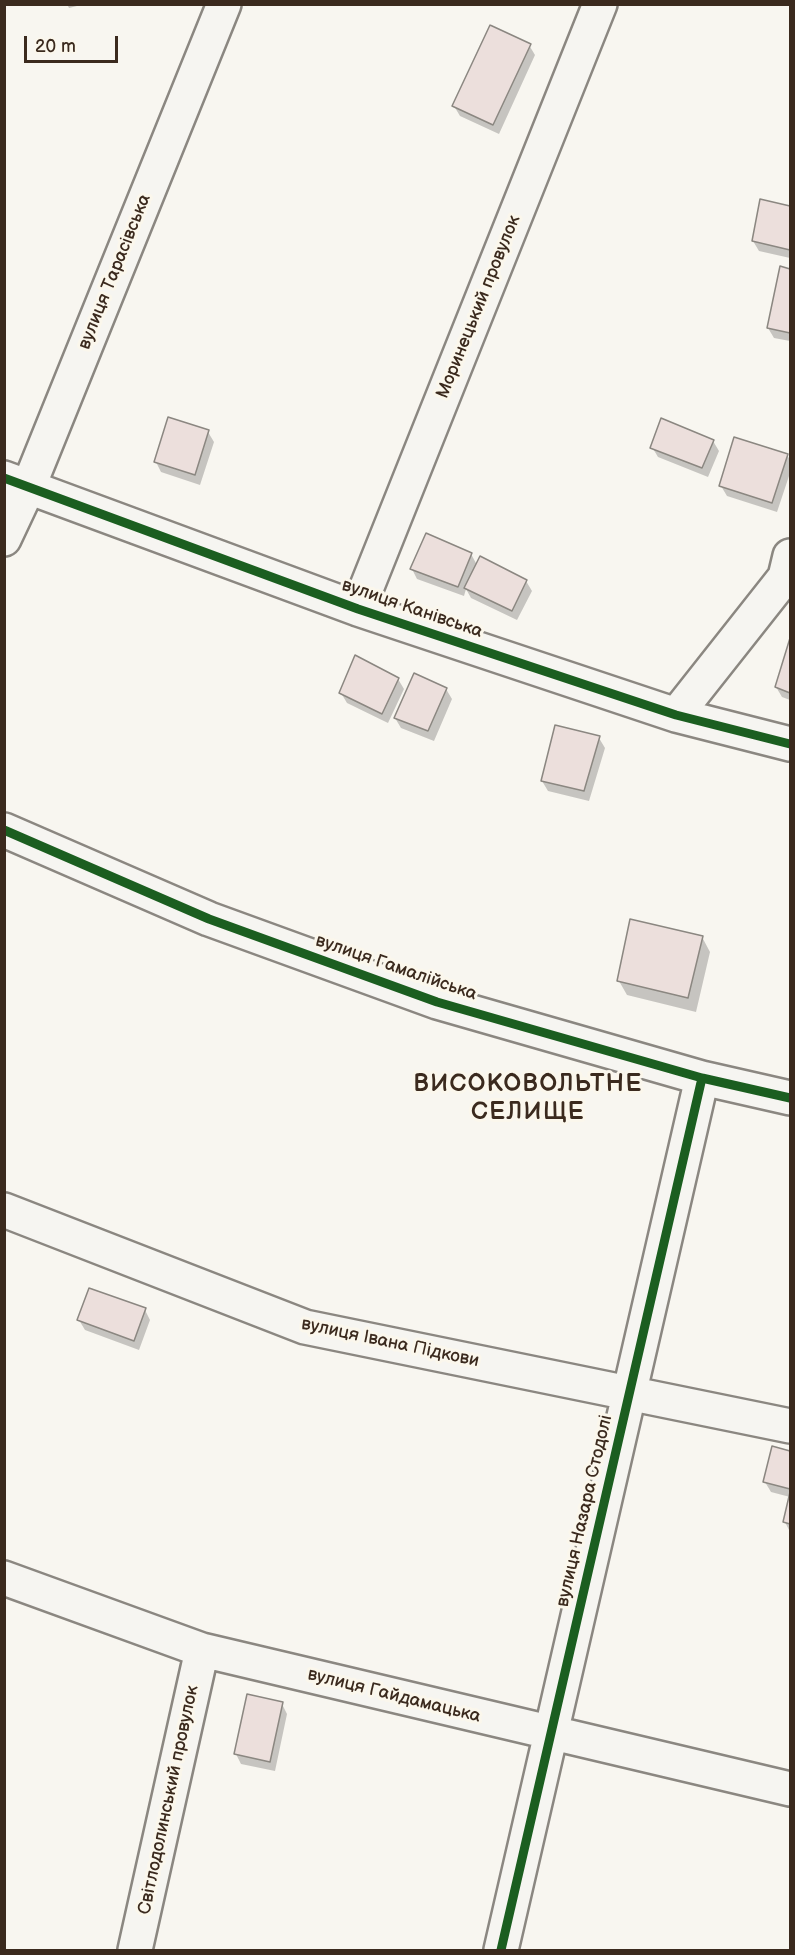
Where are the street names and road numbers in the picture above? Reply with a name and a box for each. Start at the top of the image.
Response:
street label: вулиця Тарасівська [74,191,156,353]
street label: Моринецький провулок [432,212,526,402]
street label: вулиця Канівська [339,575,485,643]
street label: вулиця Гамалійська [313,930,479,1006]
street label: вулиця Івана Підкови [299,1314,481,1372]
street label: вулиця Назара Стодолі [552,1413,618,1609]
street label: вулиця Гайдамацька [305,1664,483,1728]
street label: Світлодолинський провулок [134,1684,204,1916]

